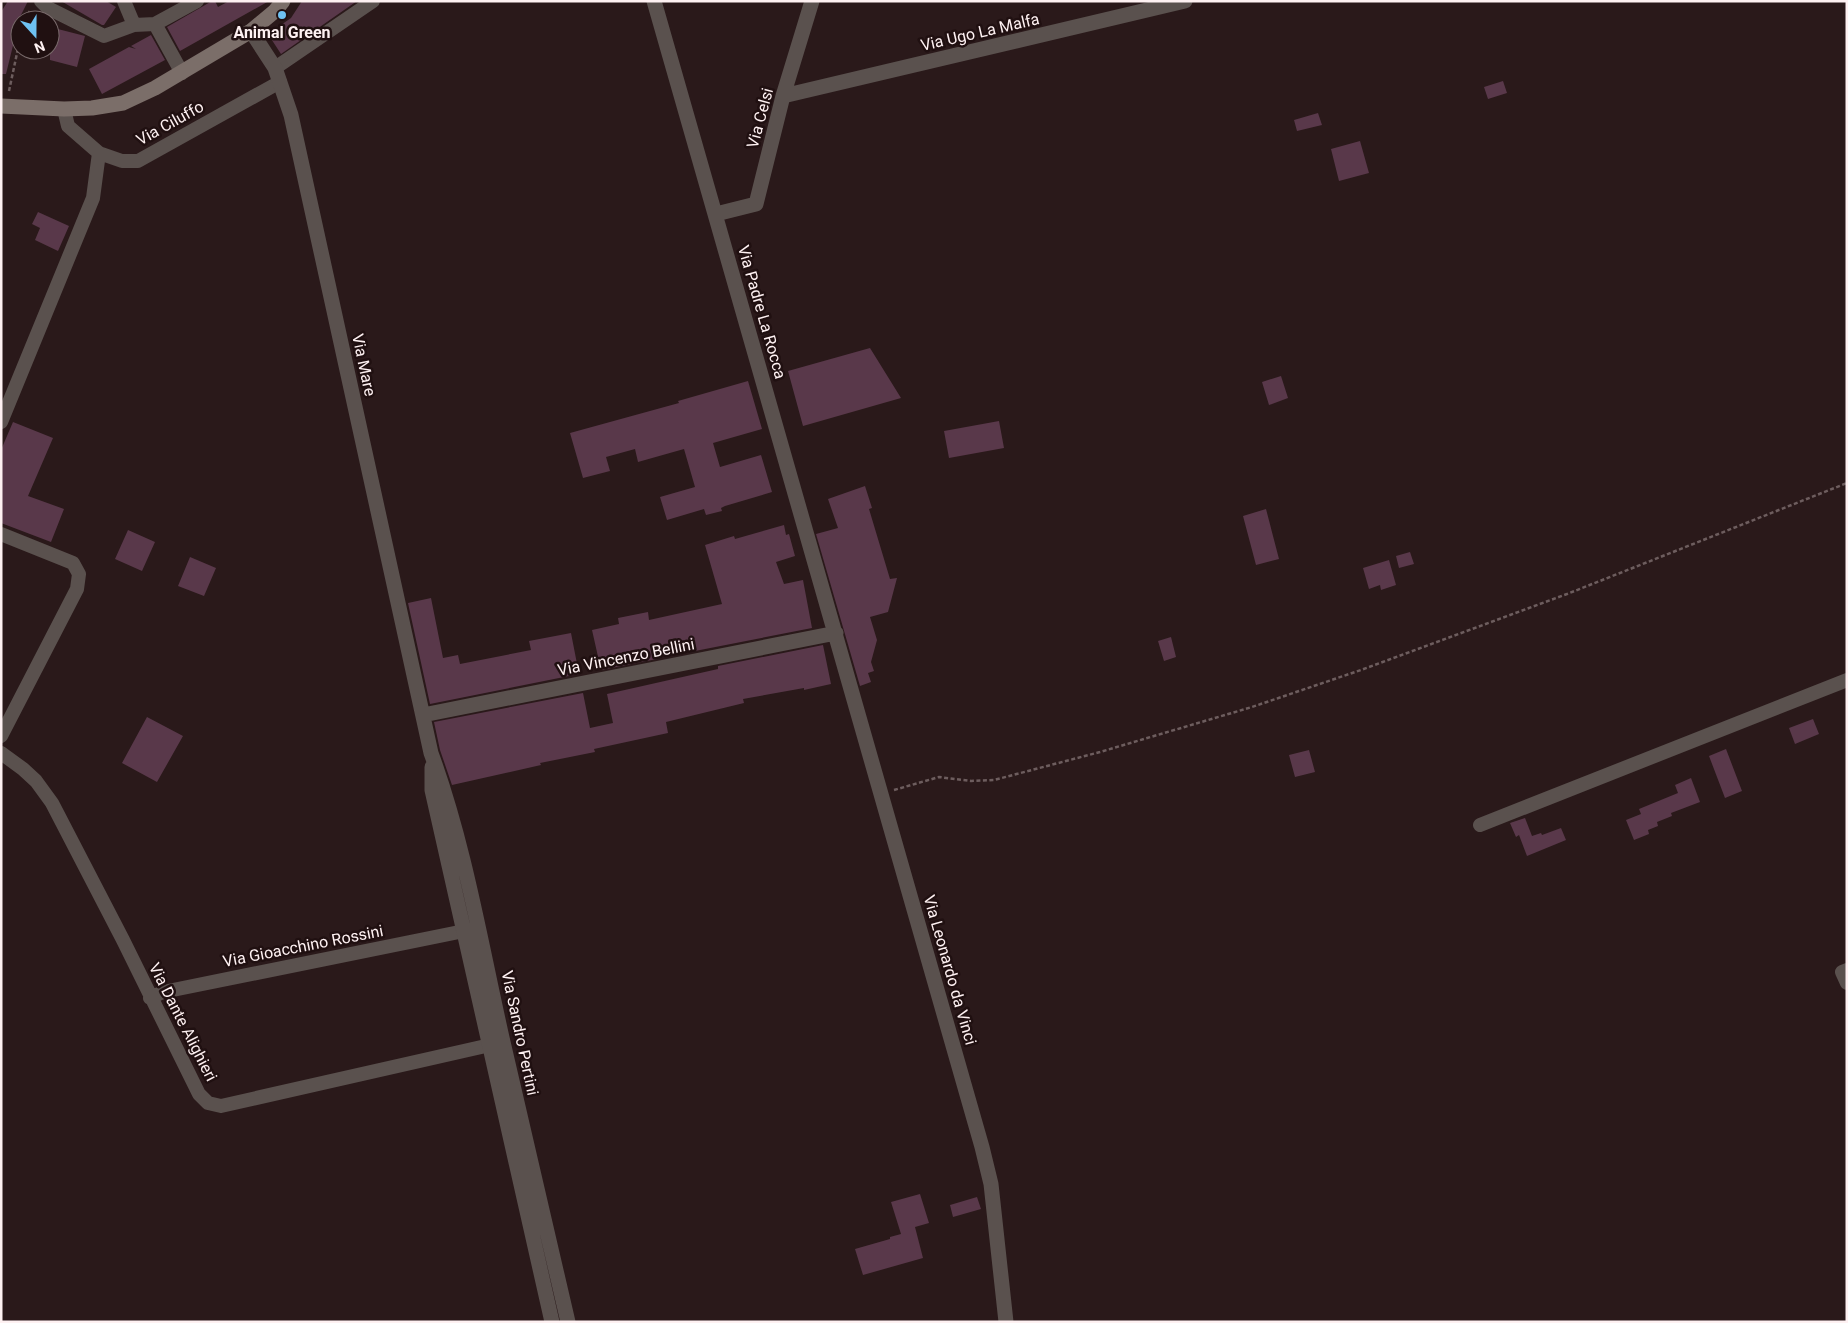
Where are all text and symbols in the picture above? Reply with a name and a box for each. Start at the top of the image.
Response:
marker: Animal Green [276,9,288,21]
street label: Via Ugo La Malfa [919,9,1041,55]
north arrow [10,10,60,60]
place label: Animal Green [233,23,331,42]
text: N [32,38,47,56]
street label: Via Celsi [743,86,777,150]
street label: Via Ciluffo [133,97,207,149]
street label: Via Padre La Rocca [734,243,790,381]
street label: Via Mare [348,332,380,398]
street label: Via Vincenzo Bellini [556,634,696,680]
street label: Via Leonardo da Vinci [920,893,980,1047]
street label: Via Gioacchino Rossini [221,921,385,971]
street label: Via Dante Alighieri [145,960,221,1084]
street label: Via Sandro Pertini [497,969,543,1097]

